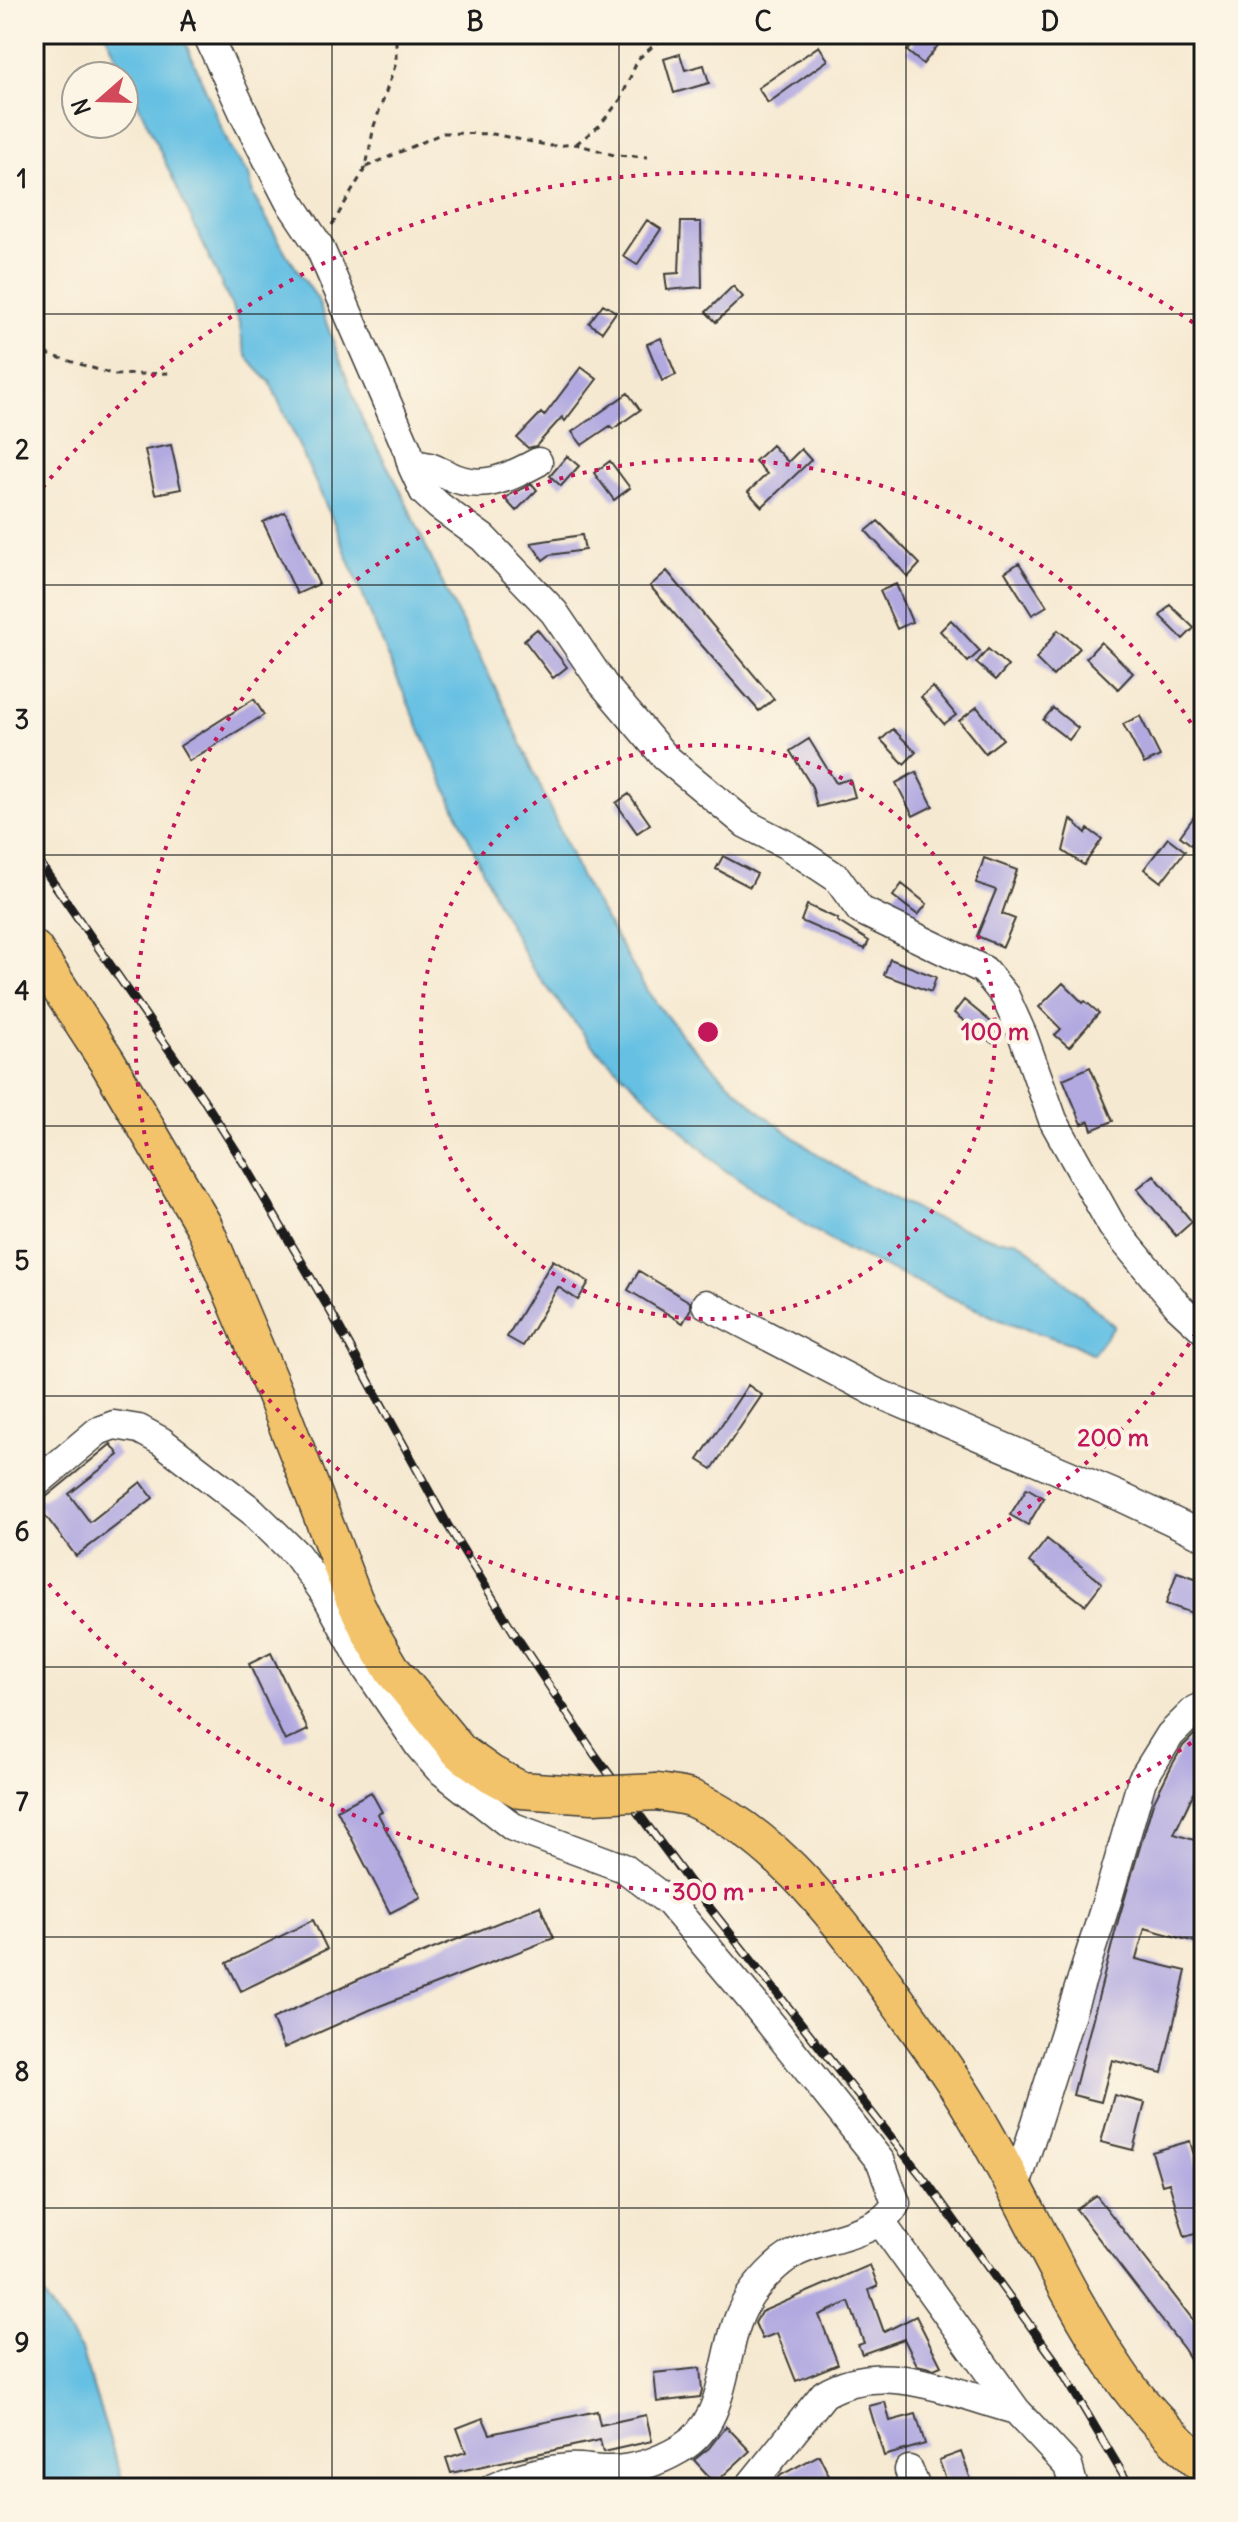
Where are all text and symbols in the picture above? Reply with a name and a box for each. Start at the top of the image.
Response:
text: A [180,5,197,38]
text: B [466,5,484,38]
text: C [754,5,772,38]
text: D [1041,5,1059,38]
north arrow [60,60,140,140]
text: N [65,95,97,119]
text: 1 [17,162,27,195]
text: 2 [15,433,29,466]
text: 3 [15,703,29,736]
text: 4 [14,974,30,1007]
text: 100 m [961,1016,1029,1046]
centre of rings [694,1018,722,1046]
text: 5 [15,1244,30,1277]
text: 200 m [1077,1422,1149,1452]
text: 6 [14,1515,30,1548]
text: 7 [16,1785,29,1818]
text: 300 m [672,1876,744,1906]
text: 8 [15,2055,29,2088]
text: 9 [15,2326,29,2359]

